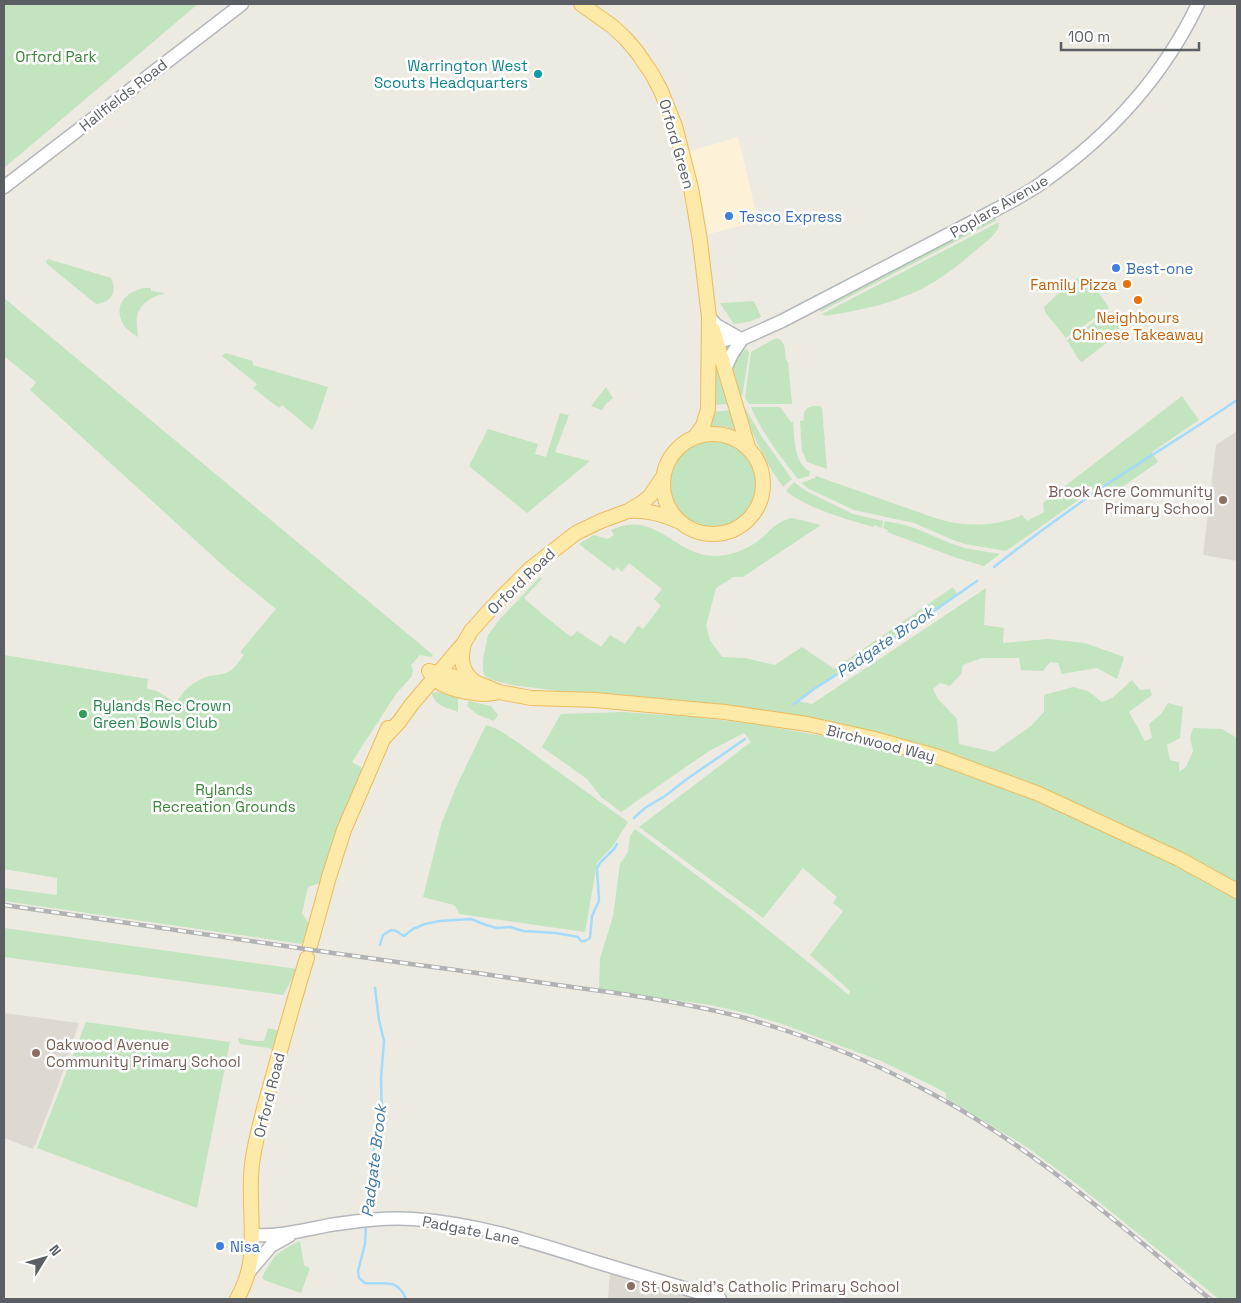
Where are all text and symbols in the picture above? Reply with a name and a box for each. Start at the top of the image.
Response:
scale bar [1061,20,1198,52]
text: 100 m [1068,27,1110,46]
park label: Orford Park [15,47,97,66]
street label: Hallfields Road [75,55,171,135]
place label: Warrington West Scouts Headquarters [374,56,528,92]
marker: Warrington West Scouts Headquarters [532,68,544,80]
street label: Orford Green [655,97,699,191]
street label: Poplars Avenue [947,170,1052,242]
place label: Tesco Express [739,207,842,226]
marker: Tesco Express [723,210,735,222]
place label: Best-one [1126,259,1193,278]
marker: Best-one [1110,262,1122,274]
place label: Family Pizza [1030,275,1117,294]
marker: Family Pizza [1121,278,1133,290]
marker: Neighbours Chinese Takeaway [1132,294,1144,306]
place label: Neighbours Chinese Takeaway [1072,308,1204,344]
place label: Brook Acre Community Primary School [1048,482,1213,518]
marker: Brook Acre Community Primary School [1217,494,1229,506]
street label: Orford Road [483,544,559,618]
water label: Padgate Brook [832,600,940,682]
place label: Rylands Rec Crown Green Bowls Club [93,696,231,732]
marker: Rylands Rec Crown Green Bowls Club [77,708,89,720]
street label: Birchwood Way [825,720,937,766]
park label: Rylands Recreation Grounds [152,780,296,816]
place label: Oakwood Avenue Community Primary School [46,1035,241,1071]
marker: Oakwood Avenue Community Primary School [30,1047,42,1059]
street label: Orford Road [249,1051,289,1139]
water label: Padgate Brook [357,1101,392,1218]
street label: Padgate Lane [421,1211,521,1249]
north arrow [20,1233,70,1283]
place label: Nisa [230,1237,260,1256]
marker: Nisa [214,1240,226,1252]
text: N [45,1241,65,1259]
place label: St Oswald's Catholic Primary School [641,1277,900,1296]
marker: St Oswald's Catholic Primary School [625,1280,637,1292]

